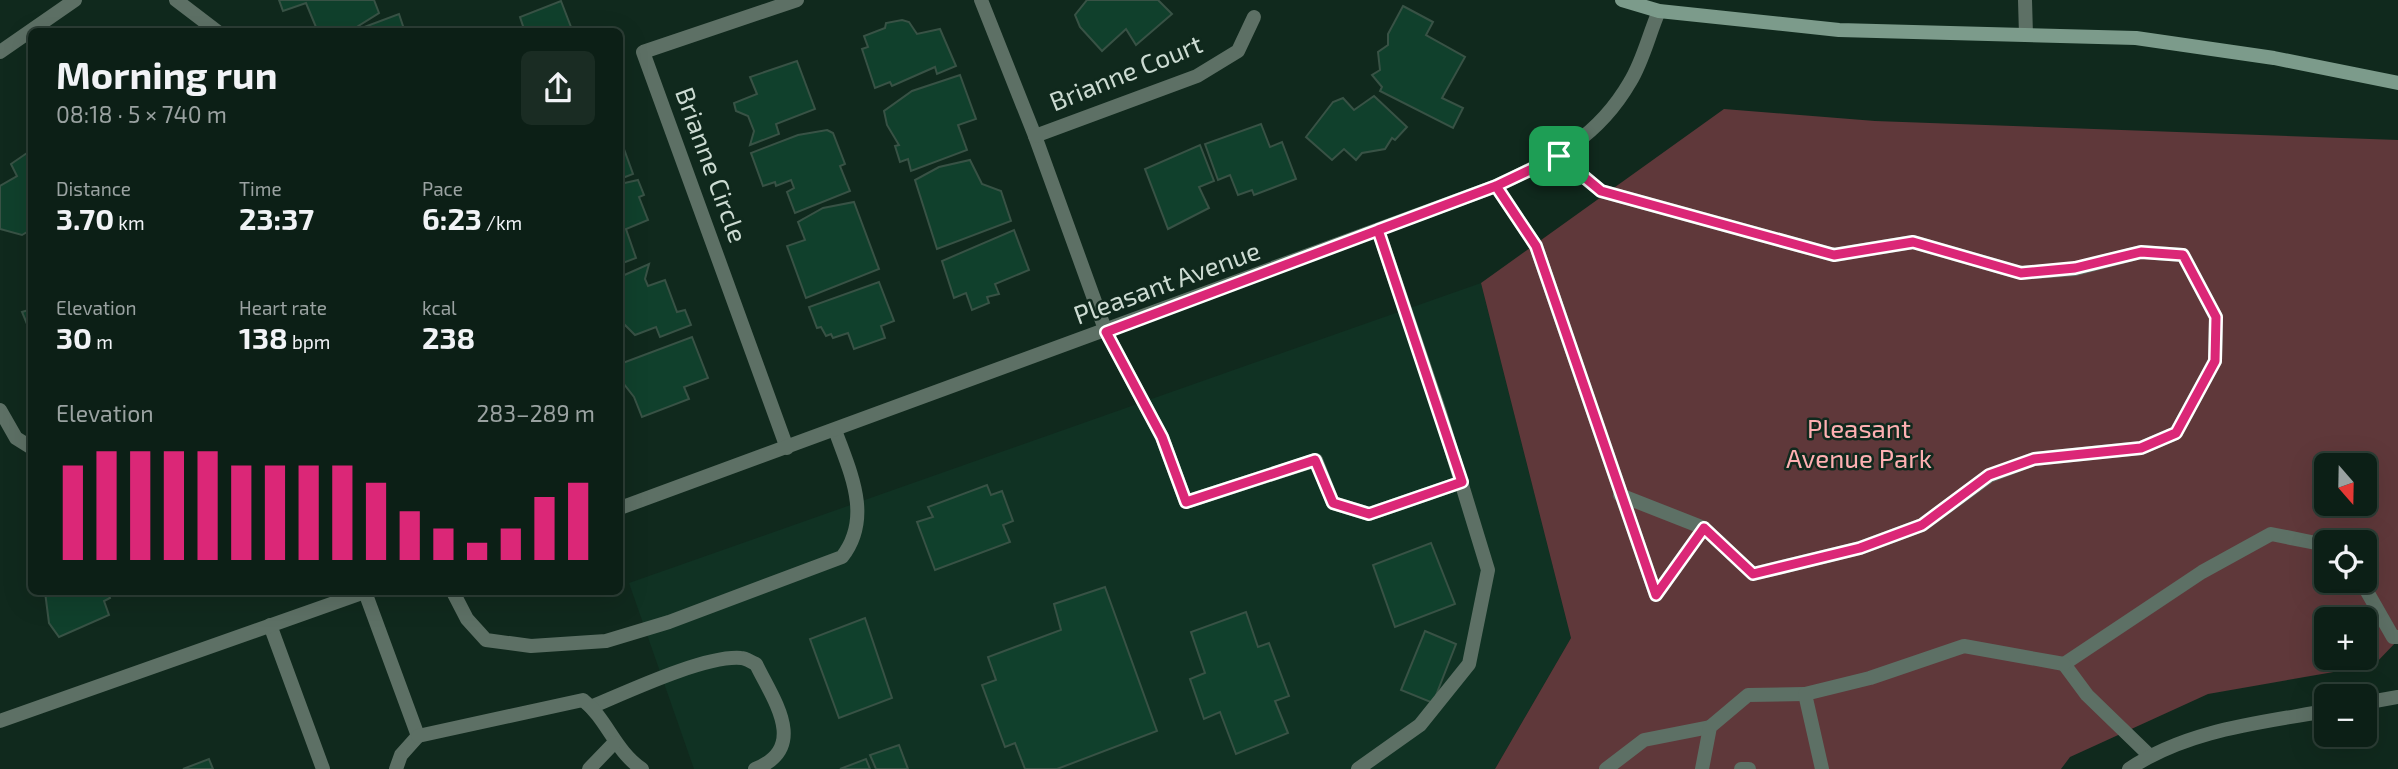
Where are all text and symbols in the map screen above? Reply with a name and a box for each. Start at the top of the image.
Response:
street label: Brianne Court [1045,27,1206,116]
text: Morning run [56,51,277,97]
button: share [521,51,595,125]
street label: Brianne Circle [670,83,755,246]
text: 08:18 · 5 × 740 m [56,100,227,128]
pin [1529,126,1589,186]
icon: arrive [1540,137,1578,175]
text: Distance [56,177,131,200]
text: Time [239,177,282,200]
text: Pace [422,177,463,200]
text: 3.70 [56,200,114,236]
text: 23:37 [239,200,314,236]
text: 6:23 [422,200,482,236]
text: km [114,211,145,234]
text: /km [482,211,522,234]
street label: Pleasant Avenue [1069,233,1264,330]
text: Elevation [56,296,137,319]
text: Heart rate [239,296,327,319]
text: kcal [422,296,457,319]
text: 30 [56,319,92,355]
text: 138 [239,319,288,355]
text: 238 [422,319,475,355]
text: m [92,330,113,353]
text: bpm [288,330,330,353]
text: Elevation [56,399,154,427]
text: 283–289 m [476,399,595,427]
park label: Pleasant Avenue Park [1786,412,1932,473]
north arrow [2314,453,2376,516]
map controls [2314,453,2377,747]
button: locate [2314,530,2377,593]
button: + [2314,607,2377,670]
button: − [2314,684,2377,747]

